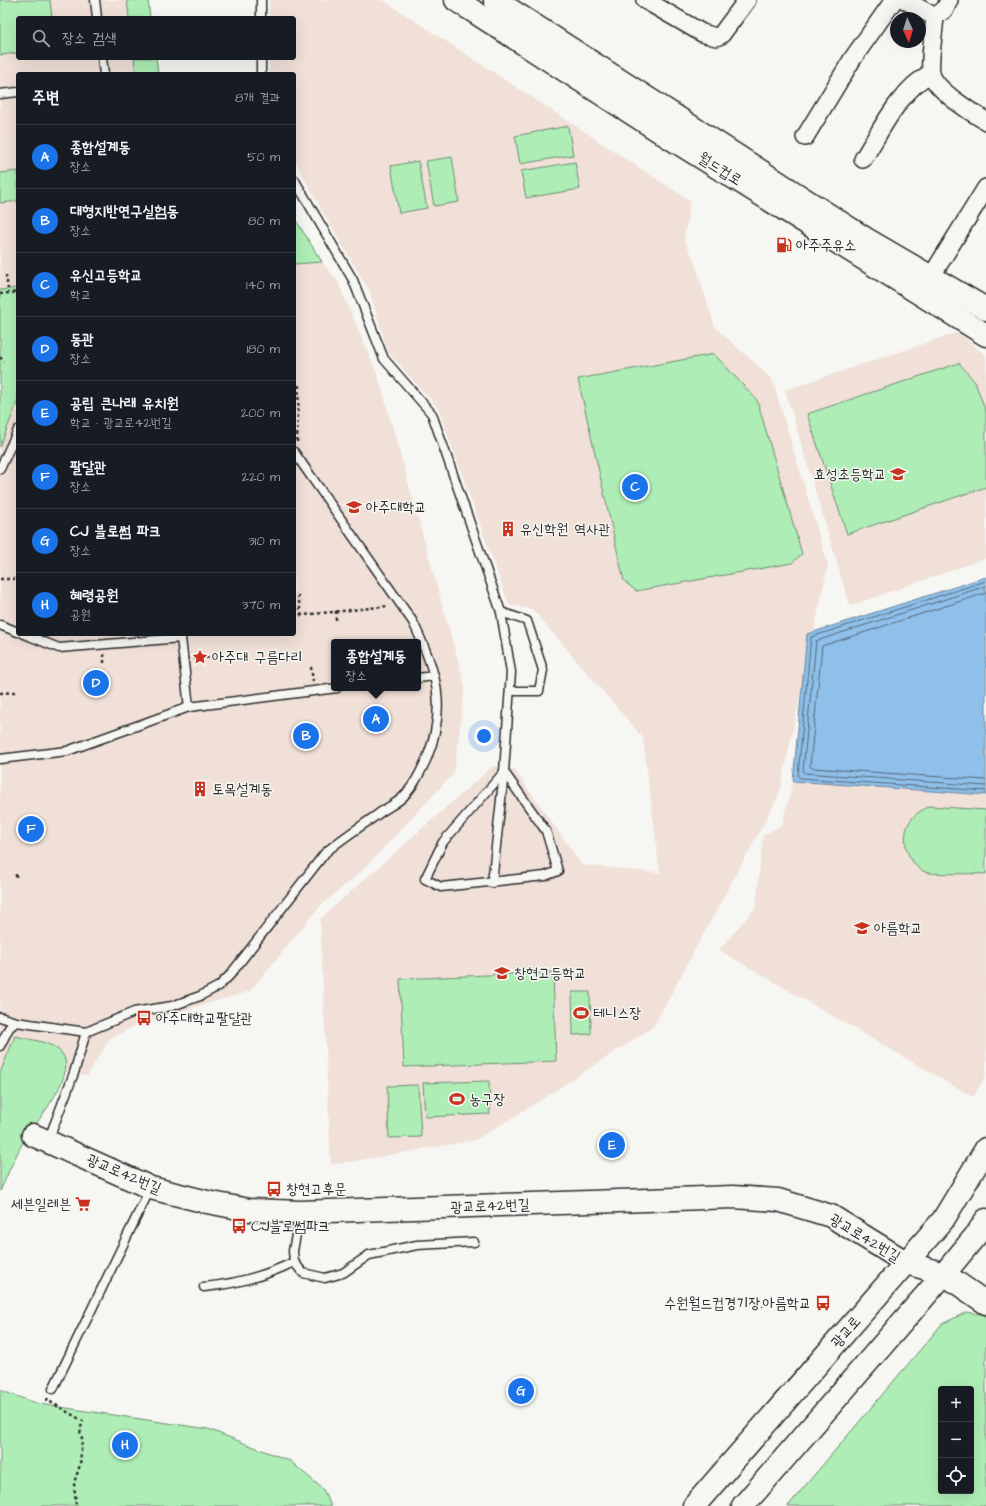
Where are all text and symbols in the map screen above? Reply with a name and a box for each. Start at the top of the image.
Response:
north arrow [890,12,926,48]
search box [16,16,296,60]
icon: search [30,27,52,49]
text: 장소 검색 [62,28,116,49]
text: 주변 [32,86,59,110]
text: 8개 결과 [235,89,280,107]
text: 종합설계동 [70,137,130,158]
street label: 월드컵로 [694,147,746,191]
text: A [41,148,49,166]
text: 50 m [247,148,280,166]
text: 장소 [70,158,91,176]
text: 대형지반연구실험동 [70,201,179,222]
text: B [40,212,50,230]
text: 80 m [248,212,280,230]
text: 장소 [70,222,91,240]
place label: 아주주유소 [796,235,856,256]
fuel station icon: 아주주유소 [775,236,793,254]
text: 유신고등학교 [70,265,142,286]
text: C [40,276,50,294]
text: 140 m [246,276,280,294]
text: 학교 [70,286,91,304]
text: 동관 [70,329,94,350]
text: D [41,340,49,358]
text: 180 m [246,340,280,358]
text: 장소 [70,350,91,368]
text: 공립 큰나래 유치원 [70,393,179,414]
text: E [41,404,49,422]
text: 200 m [241,404,280,422]
text: 학교 · 광교로42번길 [70,414,172,432]
text: 팔달관 [70,457,106,478]
place label: 효성초등학교 [814,464,886,485]
school or university icon: 효성초등학교 [889,465,907,483]
text: F [40,468,50,486]
text: 220 m [242,468,280,486]
pin: C [622,472,648,502]
text: 장소 [70,478,91,496]
place label: 아주대학교 [366,497,426,518]
school or university icon: 아주대학교 [345,498,363,516]
place label: 유신학원 역사관 [520,519,611,540]
building icon: 유신학원 역사관 [499,520,517,538]
text: CJ 블로썸 파크 [70,521,161,542]
text: G [40,532,50,550]
text: 310 m [248,532,280,550]
text: 장소 [70,542,91,560]
text: 혜령공원 [70,585,118,606]
text: H [41,596,49,614]
text: 370 m [242,596,280,614]
text: 공원 [70,606,91,624]
popup [331,639,421,691]
text: 종합설계동 [346,646,406,667]
place label: 아주대 구름다리 [212,647,303,668]
place icon: 아주대 구름다리 [191,648,209,666]
text: 장소 [346,667,367,685]
pin: D [83,668,109,698]
pin: A [363,704,389,734]
pin: B [293,721,319,751]
your location [474,726,494,746]
place label: 토목설계동 [212,779,272,800]
building icon: 토목설계동 [191,780,209,798]
pin: F [18,814,44,844]
place label: 아름학교 [874,918,922,939]
school or university icon: 아름학교 [853,919,871,937]
place label: 창현고등학교 [514,963,586,984]
school or university icon: 창현고등학교 [493,964,511,982]
place label: 테니스장 [593,1003,641,1024]
sports icon: 테니스장 [572,1004,590,1022]
place label: 아주대학교팔달관 [156,1008,253,1029]
bus stop icon: 아주대학교팔달관 [135,1009,153,1027]
place label: 농구장 [469,1089,505,1110]
sports icon: 농구장 [448,1090,466,1108]
pin: E [599,1130,625,1160]
street label: 광교로42번길 [83,1149,165,1199]
place label: 창현고후문 [286,1179,346,1200]
bus stop icon: 창현고후문 [265,1180,283,1198]
place label: 세븐일레븐 [11,1194,71,1215]
street label: 광교로42번길 [450,1194,530,1218]
supermarket icon: 세븐일레븐 [74,1195,92,1213]
street label: 광교로42번길 [826,1209,904,1267]
place label: CJ블로썸파크 [251,1216,330,1237]
bus stop icon: CJ블로썸파크 [230,1217,248,1235]
place label: 수원월드컵경기장.아름학교 [664,1293,811,1314]
bus stop icon: 수원월드컵경기장.아름학교 [814,1294,832,1312]
street label: 광교로 [826,1311,866,1353]
pin: G [508,1376,534,1406]
map controls [938,1386,974,1494]
button: + [938,1386,974,1422]
button: − [938,1422,974,1458]
pin: H [112,1430,138,1460]
button: locate [938,1458,974,1494]

